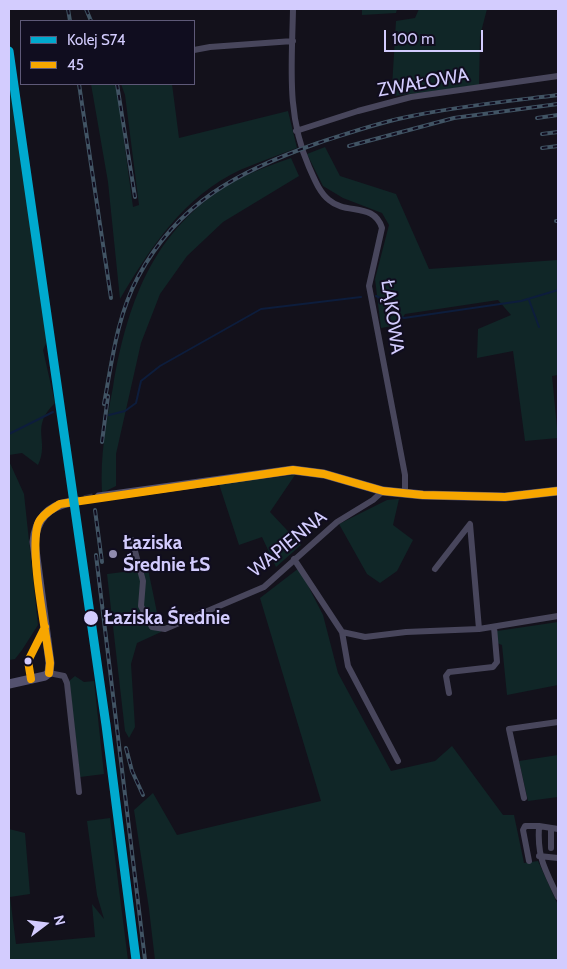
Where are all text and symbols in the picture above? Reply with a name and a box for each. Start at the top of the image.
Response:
legend [20,20,195,85]
scale bar [387,20,486,52]
text: 100 m [392,30,434,48]
text: Kolej S74 [67,31,125,49]
text: 45 [67,56,84,74]
street label: ZWAŁOWA [376,64,470,102]
street label: ŁĄKOWA [375,278,409,356]
street label: WAPIENNA [244,506,332,582]
place label: Łaziska Średnie ŁS [123,532,210,576]
marker: Łaziska Średnie ŁS [107,548,119,560]
place label: Łaziska Średnie [104,607,230,629]
marker: Łaziska Średnie [82,609,100,627]
unlabelled marker [23,656,33,666]
north arrow [20,899,70,949]
text: N [50,913,69,927]

